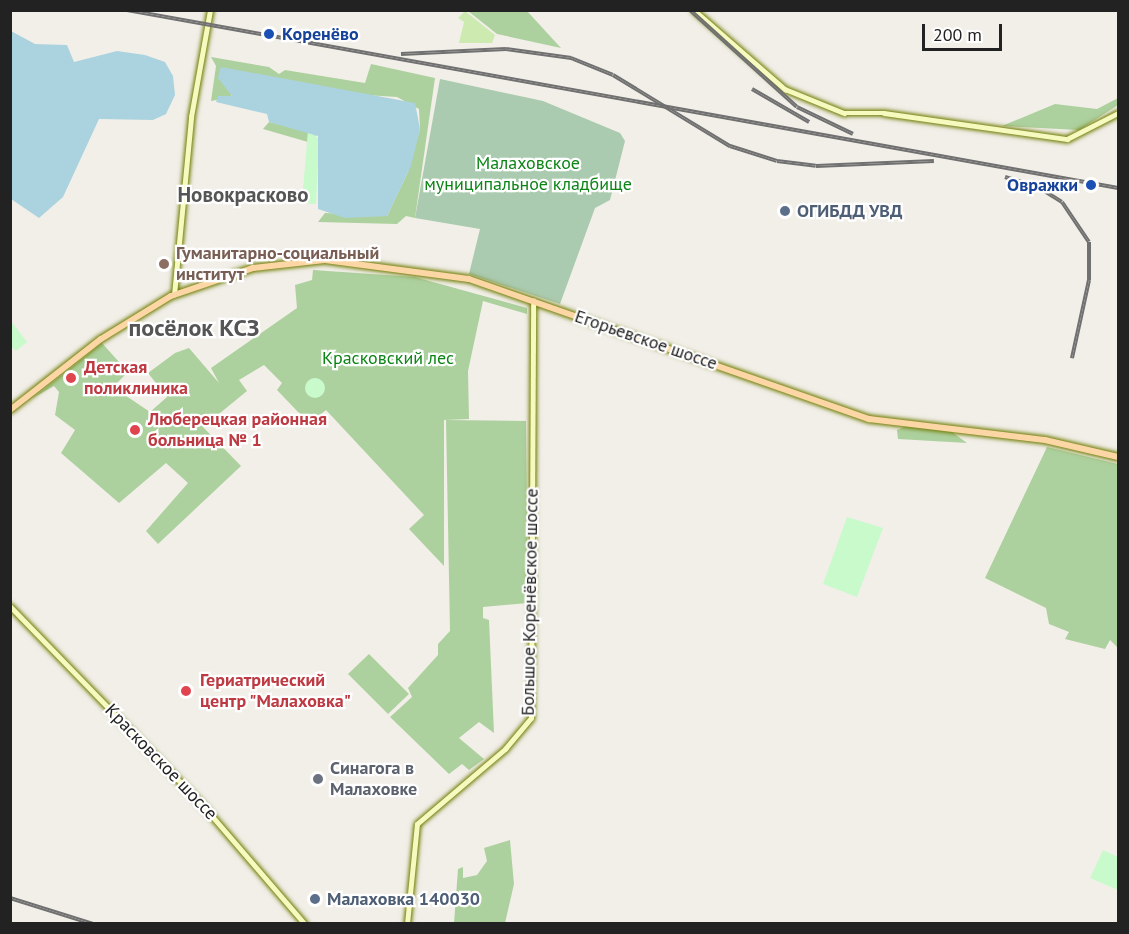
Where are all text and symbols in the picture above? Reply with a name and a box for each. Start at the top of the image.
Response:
scale bar [925,12,1004,50]
place label: Коренёво [282,23,359,45]
text: 200 m [933,23,982,46]
marker: Коренёво [260,25,278,43]
park label: Малаховское муниципальное кладбище [424,153,632,195]
place label: Овражки [1007,174,1078,196]
marker: Овражки [1082,176,1100,194]
district label: Новокрасково [177,182,309,208]
place label: ОГИБДД УВД [797,200,903,222]
marker: ОГИБДД УВД [778,204,792,218]
place label: Гуманитарно-социальный институт [176,243,379,286]
marker: Гуманитарно-социальный институт [157,257,171,271]
street label: Егорьевское шоссе [572,305,720,375]
district label: посёлок КСЗ [129,314,259,342]
park label: Красковский лес [322,347,454,369]
place label: Детская поликлиника [84,357,188,400]
marker: Детская поликлиника [62,369,80,387]
place label: Люберецкая районная больница № 1 [148,409,327,452]
marker: Люберецкая районная больница № 1 [126,421,144,439]
street label: Большое Коренёвское шоссе [517,488,543,716]
place label: Гериатрический центр "Малаховка" [200,670,352,712]
marker: Гериатрический центр "Малаховка" [177,682,195,700]
street label: Красковское шоссе [100,700,222,824]
place label: Синагога в Малаховке [330,758,417,800]
marker: Синагога в Малаховке [311,772,325,786]
place label: Малаховка 140030 [327,888,480,910]
marker: Малаховка 140030 [308,892,322,906]

